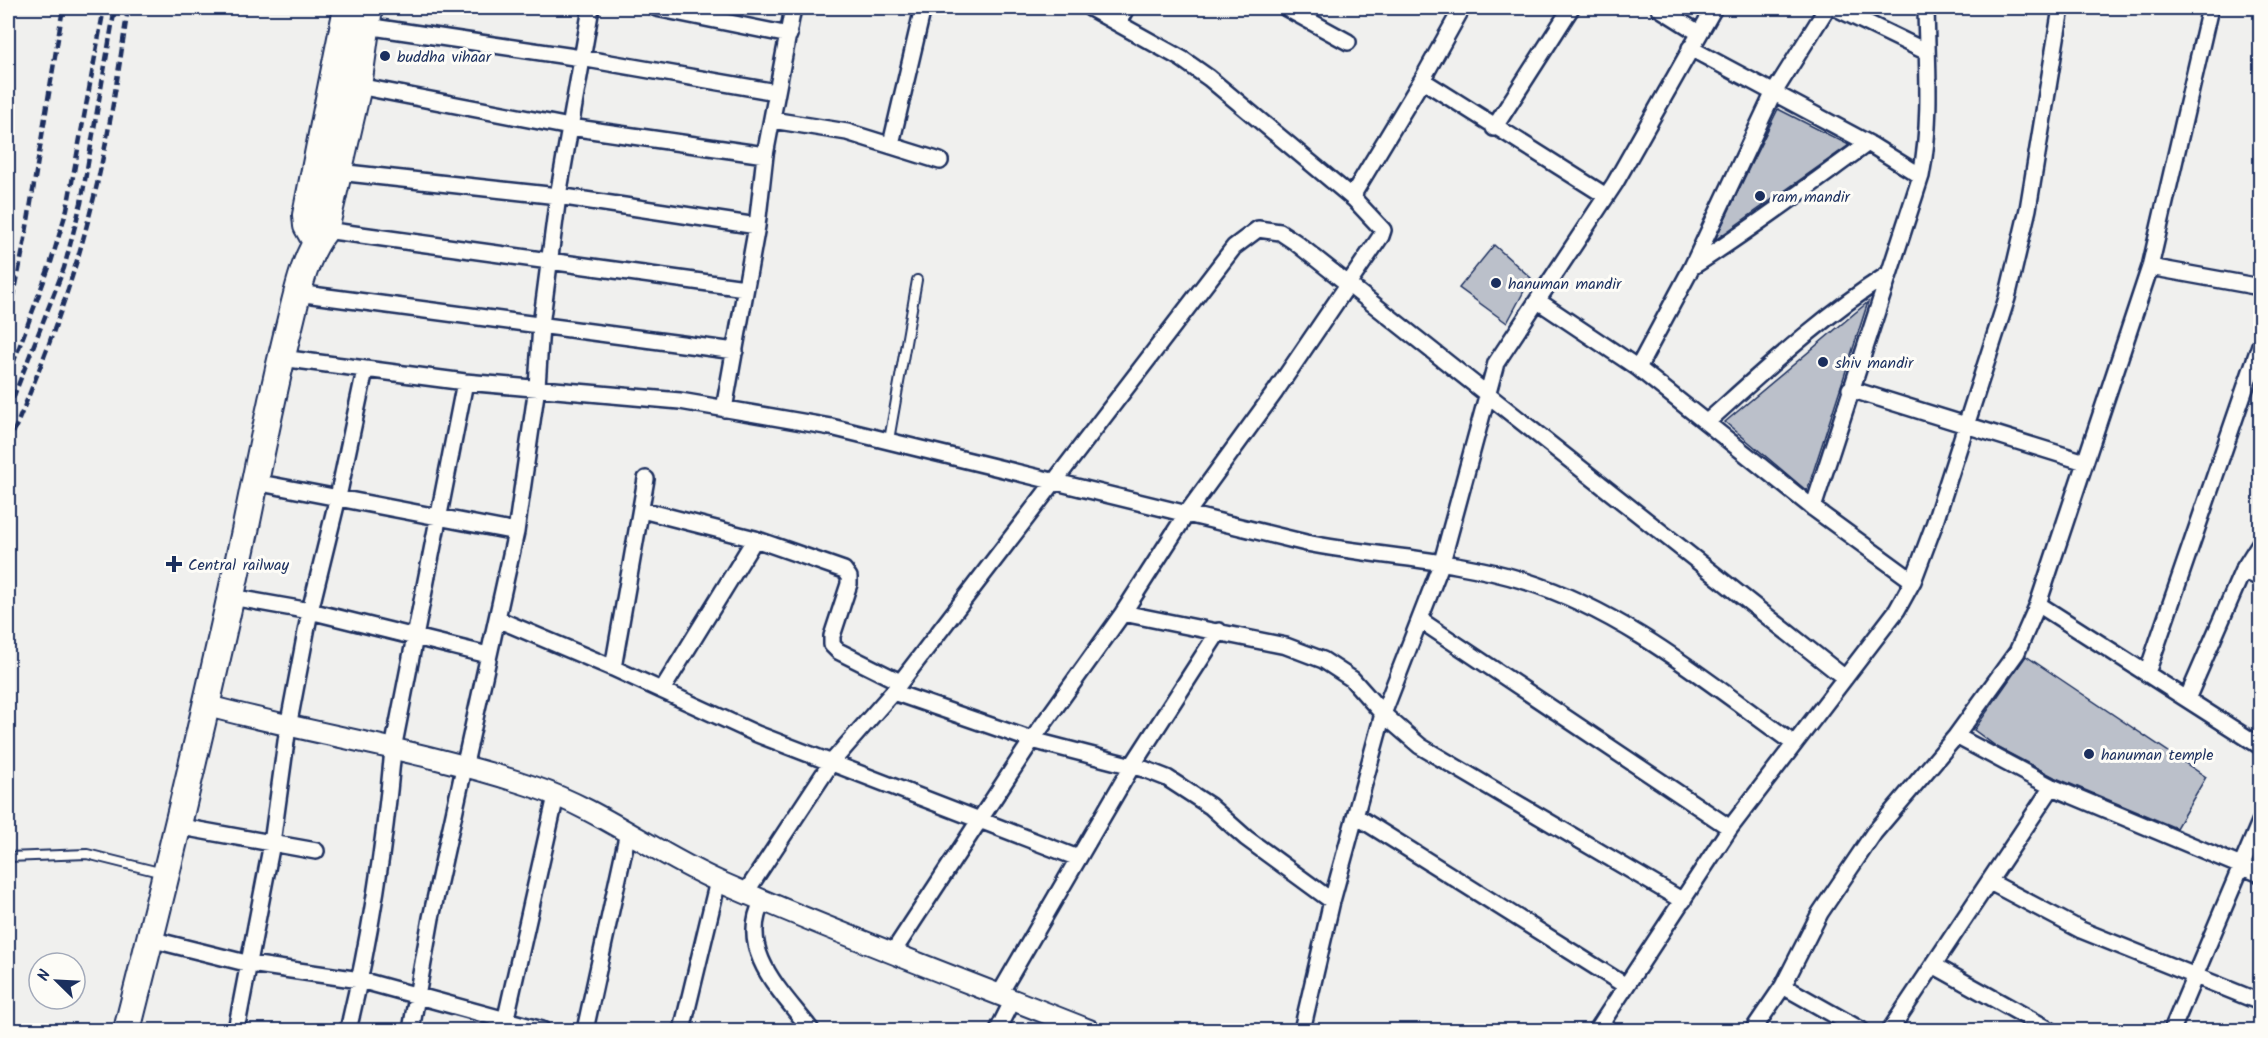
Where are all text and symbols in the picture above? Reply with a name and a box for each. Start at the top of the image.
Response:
place label: buddha vihaar [397,45,493,70]
marker: buddha vihaar [378,49,392,63]
place label: ram mandir [1772,185,1852,210]
marker: ram mandir [1753,189,1767,203]
place label: hanuman mandir [1508,272,1623,297]
marker: hanuman mandir [1489,276,1503,290]
place label: shiv mandir [1835,351,1915,376]
marker: shiv mandir [1816,355,1830,369]
place label: Central railway [188,553,289,578]
marker: Central railway [165,555,183,573]
place label: hanuman temple [2101,743,2213,768]
marker: hanuman temple [2082,747,2096,761]
north arrow [27,951,87,1011]
text: N [31,966,58,985]

